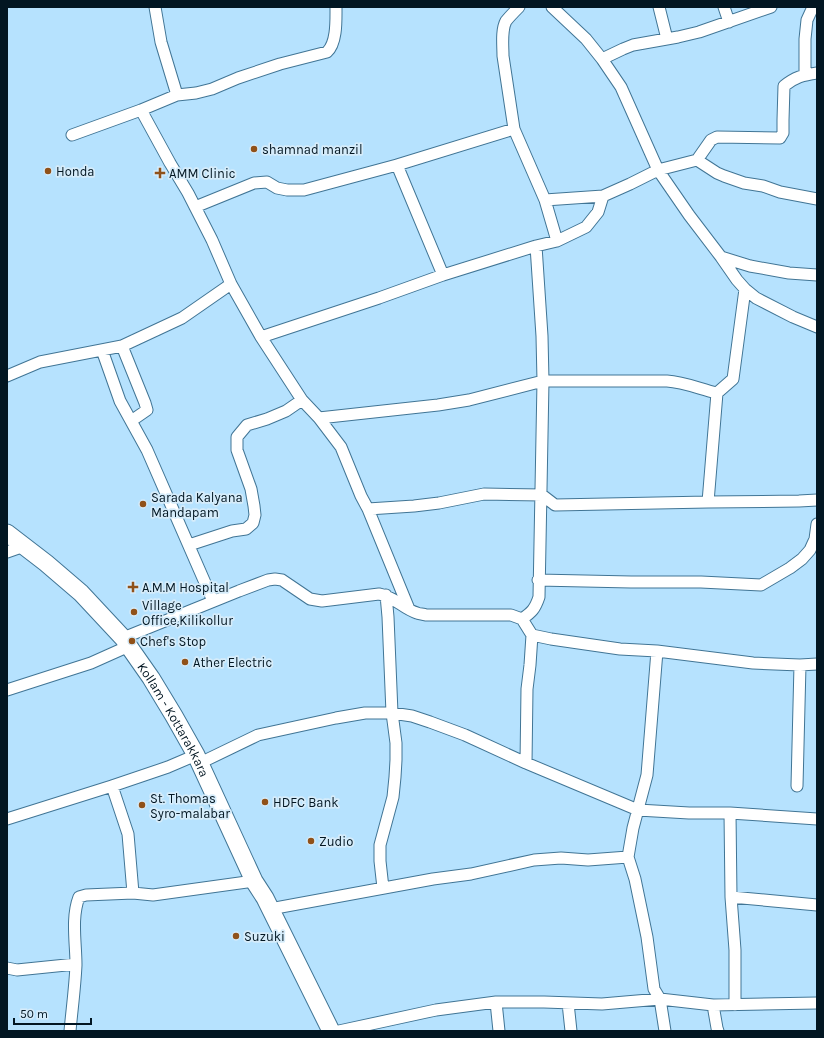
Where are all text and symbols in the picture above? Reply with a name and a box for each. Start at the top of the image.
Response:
place label: shamnad manzil [262,142,363,157]
marker: shamnad manzil [249,144,259,154]
place label: Honda [56,164,95,179]
marker: Honda [43,166,53,176]
place label: AMM Clinic [169,166,236,181]
marker: AMM Clinic [154,167,166,179]
place label: Sarada Kalyana Mandapam [151,490,243,520]
marker: Sarada Kalyana Mandapam [138,499,148,509]
place label: A.M.M Hospital [142,580,229,595]
marker: A.M.M Hospital [127,581,139,593]
place label: Village Office,Kilikollur [142,598,233,628]
marker: Village Office,Kilikollur [129,607,139,617]
place label: Chef's Stop [140,634,206,649]
marker: Chef's Stop [127,636,137,646]
place label: Ather Electric [193,655,272,670]
marker: Ather Electric [180,657,190,667]
street label: Kollam - Kottarakkara [134,660,212,779]
place label: St. Thomas Syro-malabar [150,791,230,821]
place label: HDFC Bank [273,795,339,810]
marker: HDFC Bank [260,797,270,807]
marker: St. Thomas Syro-malabar [137,800,147,810]
place label: Zudio [319,834,353,849]
marker: Zudio [306,836,316,846]
place label: Suzuki [244,929,285,944]
marker: Suzuki [231,931,241,941]
scale bar [14,1000,91,1026]
text: 50 m [20,1007,48,1021]

